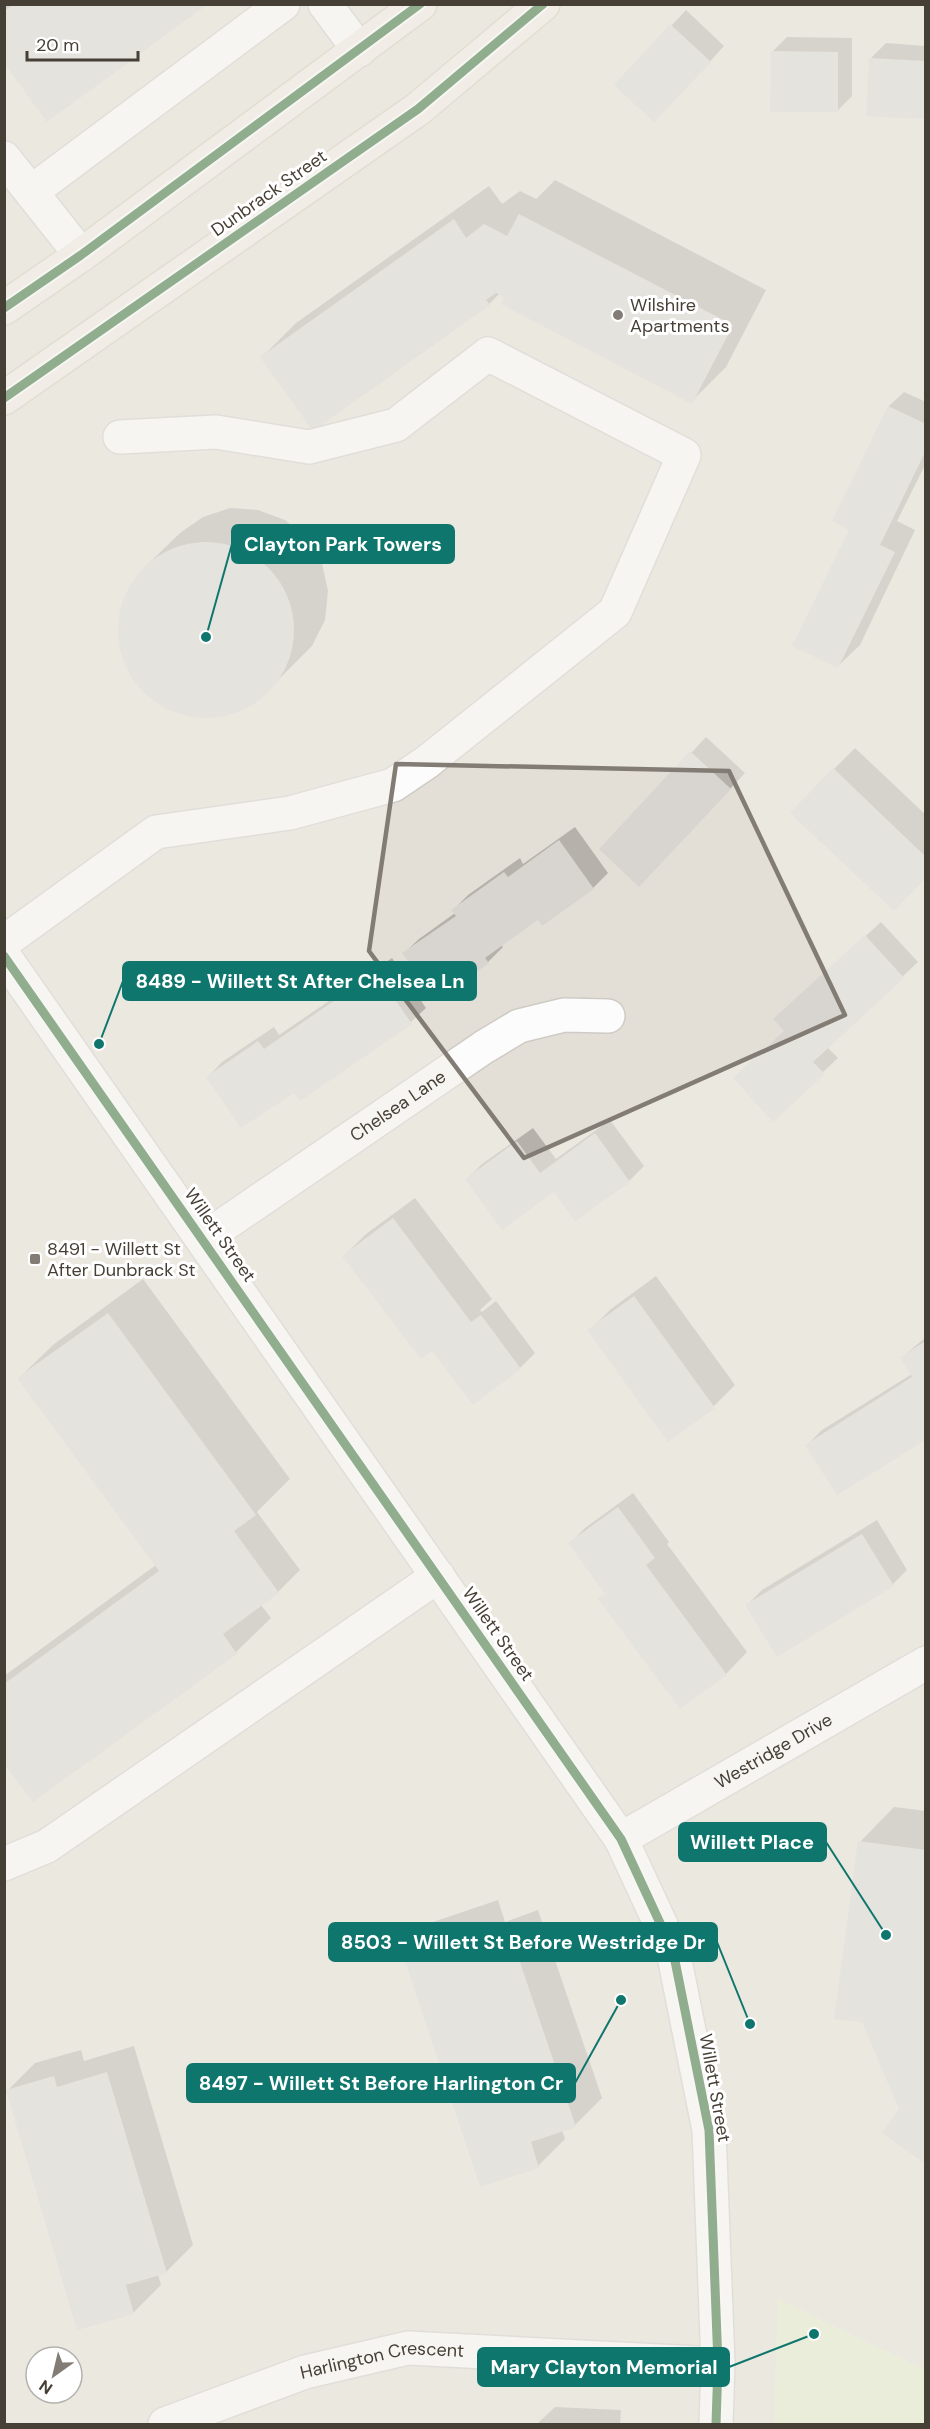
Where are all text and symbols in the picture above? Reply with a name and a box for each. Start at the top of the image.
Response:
scale bar [27,24,138,62]
text: 20 m [36,33,79,57]
street label: Dunbrack Street [206,144,332,242]
place label: Wilshire Apartments [630,293,729,338]
marker: Wilshire Apartments [611,308,625,322]
callout: Clayton Park Towers [232,525,454,563]
text: Clayton Park Towers [244,531,442,557]
callout: 8489 - Willett St After Chelsea Ln [123,962,476,1000]
text: 8489 - Willett St After Chelsea Ln [135,968,465,994]
street label: Chelsea Lane [345,1065,451,1147]
street label: Willett Street [179,1183,261,1287]
place label: 8491 - Willett St After Dunbrack St [47,1237,196,1282]
marker: 8491 - Willett St After Dunbrack St [28,1252,42,1266]
street label: Willett Street [457,1582,539,1686]
street label: Westridge Drive [710,1708,837,1794]
callout: Willett Place [679,1823,826,1861]
text: Willett Place [690,1829,814,1855]
callout: 8503 - Willett St Before Westridge Dr [329,1923,717,1961]
text: 8503 - Willett St Before Westridge Dr [341,1929,705,1955]
street label: Willett Street [694,2032,736,2144]
callout: 8497 - Willett St Before Harlington Cr [187,2064,575,2102]
text: 8497 - Willett St Before Harlington Cr [199,2070,563,2096]
street label: Harlington Crescent [298,2336,465,2385]
north arrow [24,2345,84,2405]
callout: Mary Clayton Memorial [478,2348,729,2386]
text: Mary Clayton Memorial [490,2354,718,2380]
text: N [35,2375,57,2399]

